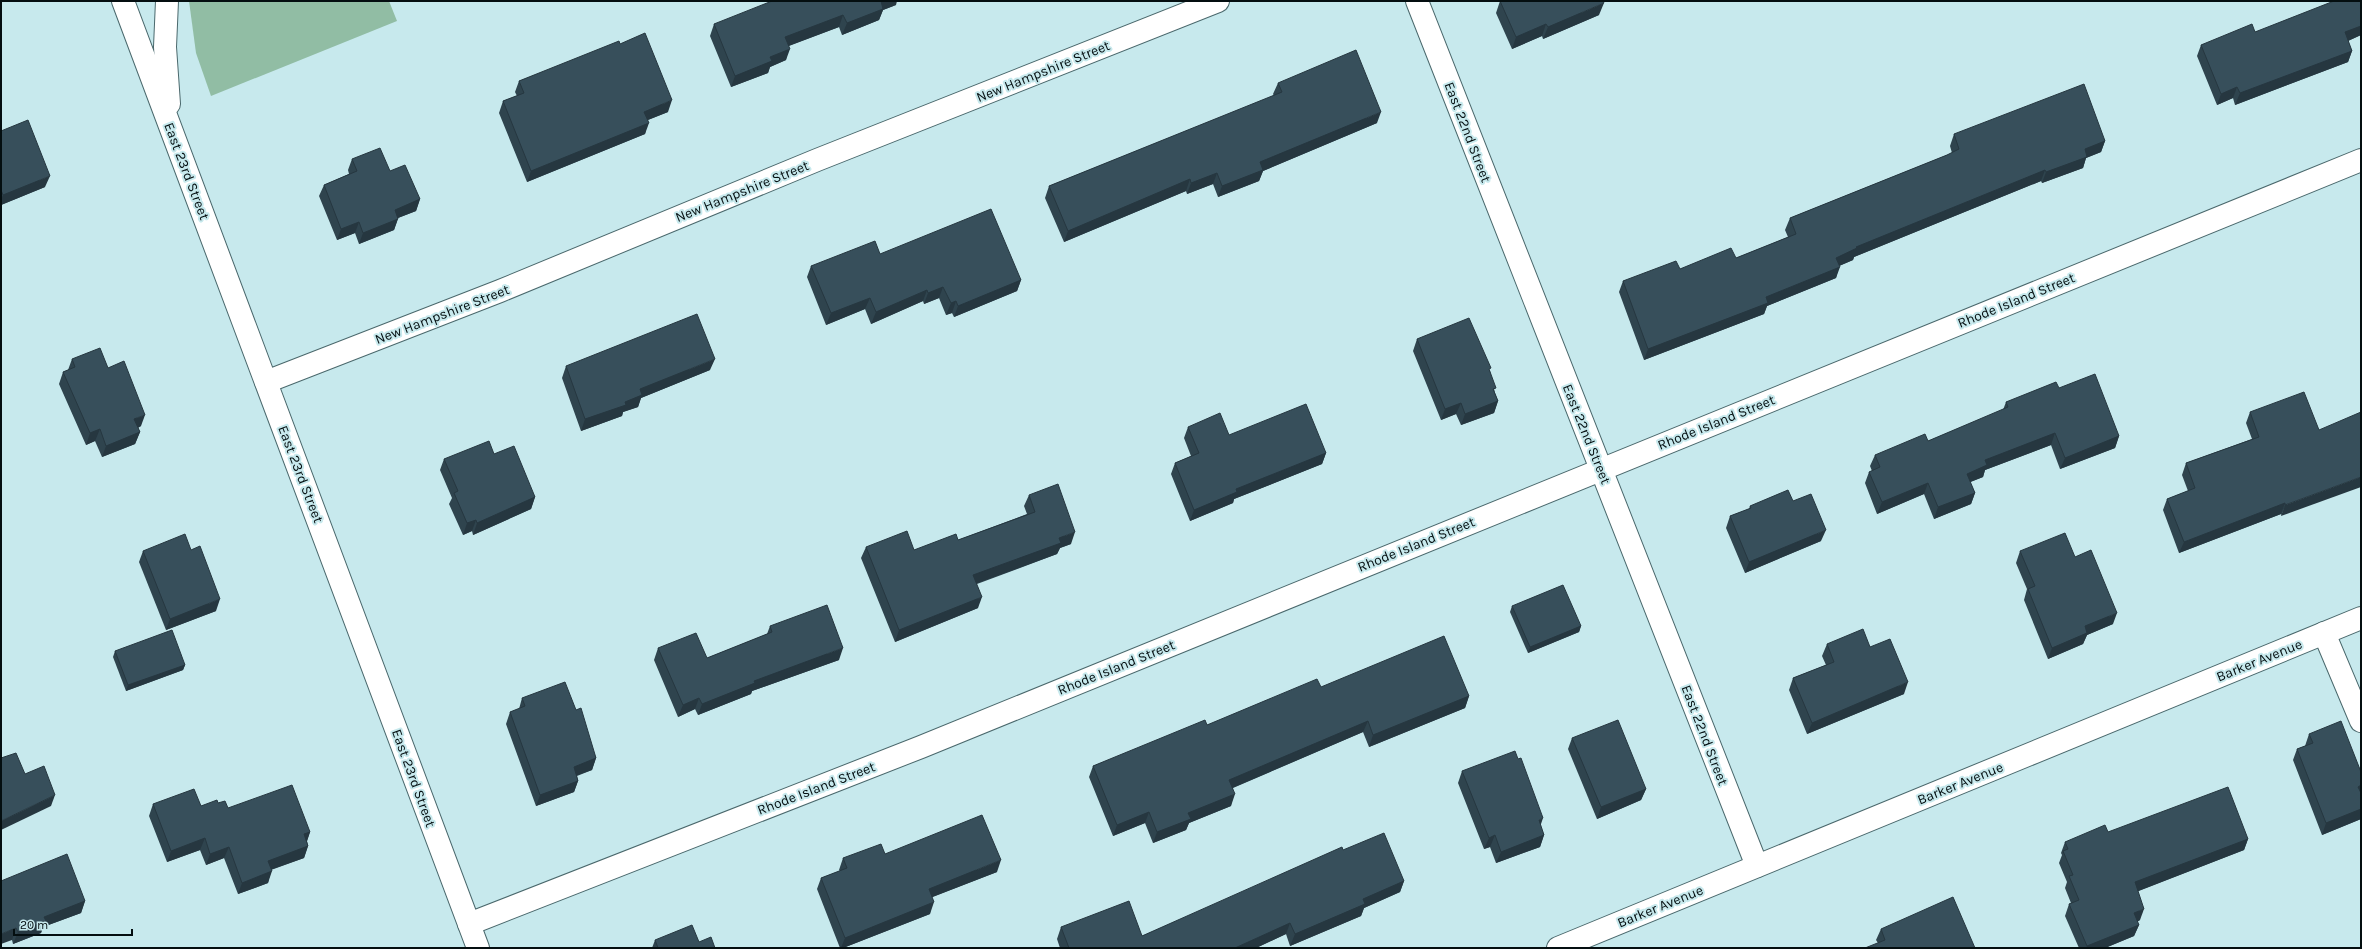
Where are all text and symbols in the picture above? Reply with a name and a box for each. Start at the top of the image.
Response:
street label: New Hampshire Street [974,37,1112,106]
street label: East 22nd Street [1441,80,1495,185]
street label: East 23rd Street [160,120,213,222]
street label: New Hampshire Street [673,157,811,226]
street label: Rhode Island Street [1955,269,2077,332]
street label: New Hampshire Street [373,281,512,348]
street label: East 22nd Street [1559,382,1614,487]
street label: Rhode Island Street [1655,391,1777,454]
street label: East 23rd Street [274,423,327,525]
street label: Rhode Island Street [1355,513,1477,576]
street label: Rhode Island Street [1055,636,1177,699]
street label: Barker Avenue [2214,636,2305,685]
street label: East 22nd Street [1678,683,1732,788]
street label: East 23rd Street [388,727,439,829]
street label: Rhode Island Street [755,758,878,819]
street label: Barker Avenue [1915,759,2006,808]
street label: Barker Avenue [1615,882,1706,931]
scale bar [14,911,132,937]
text: 20 m [20,918,48,932]

